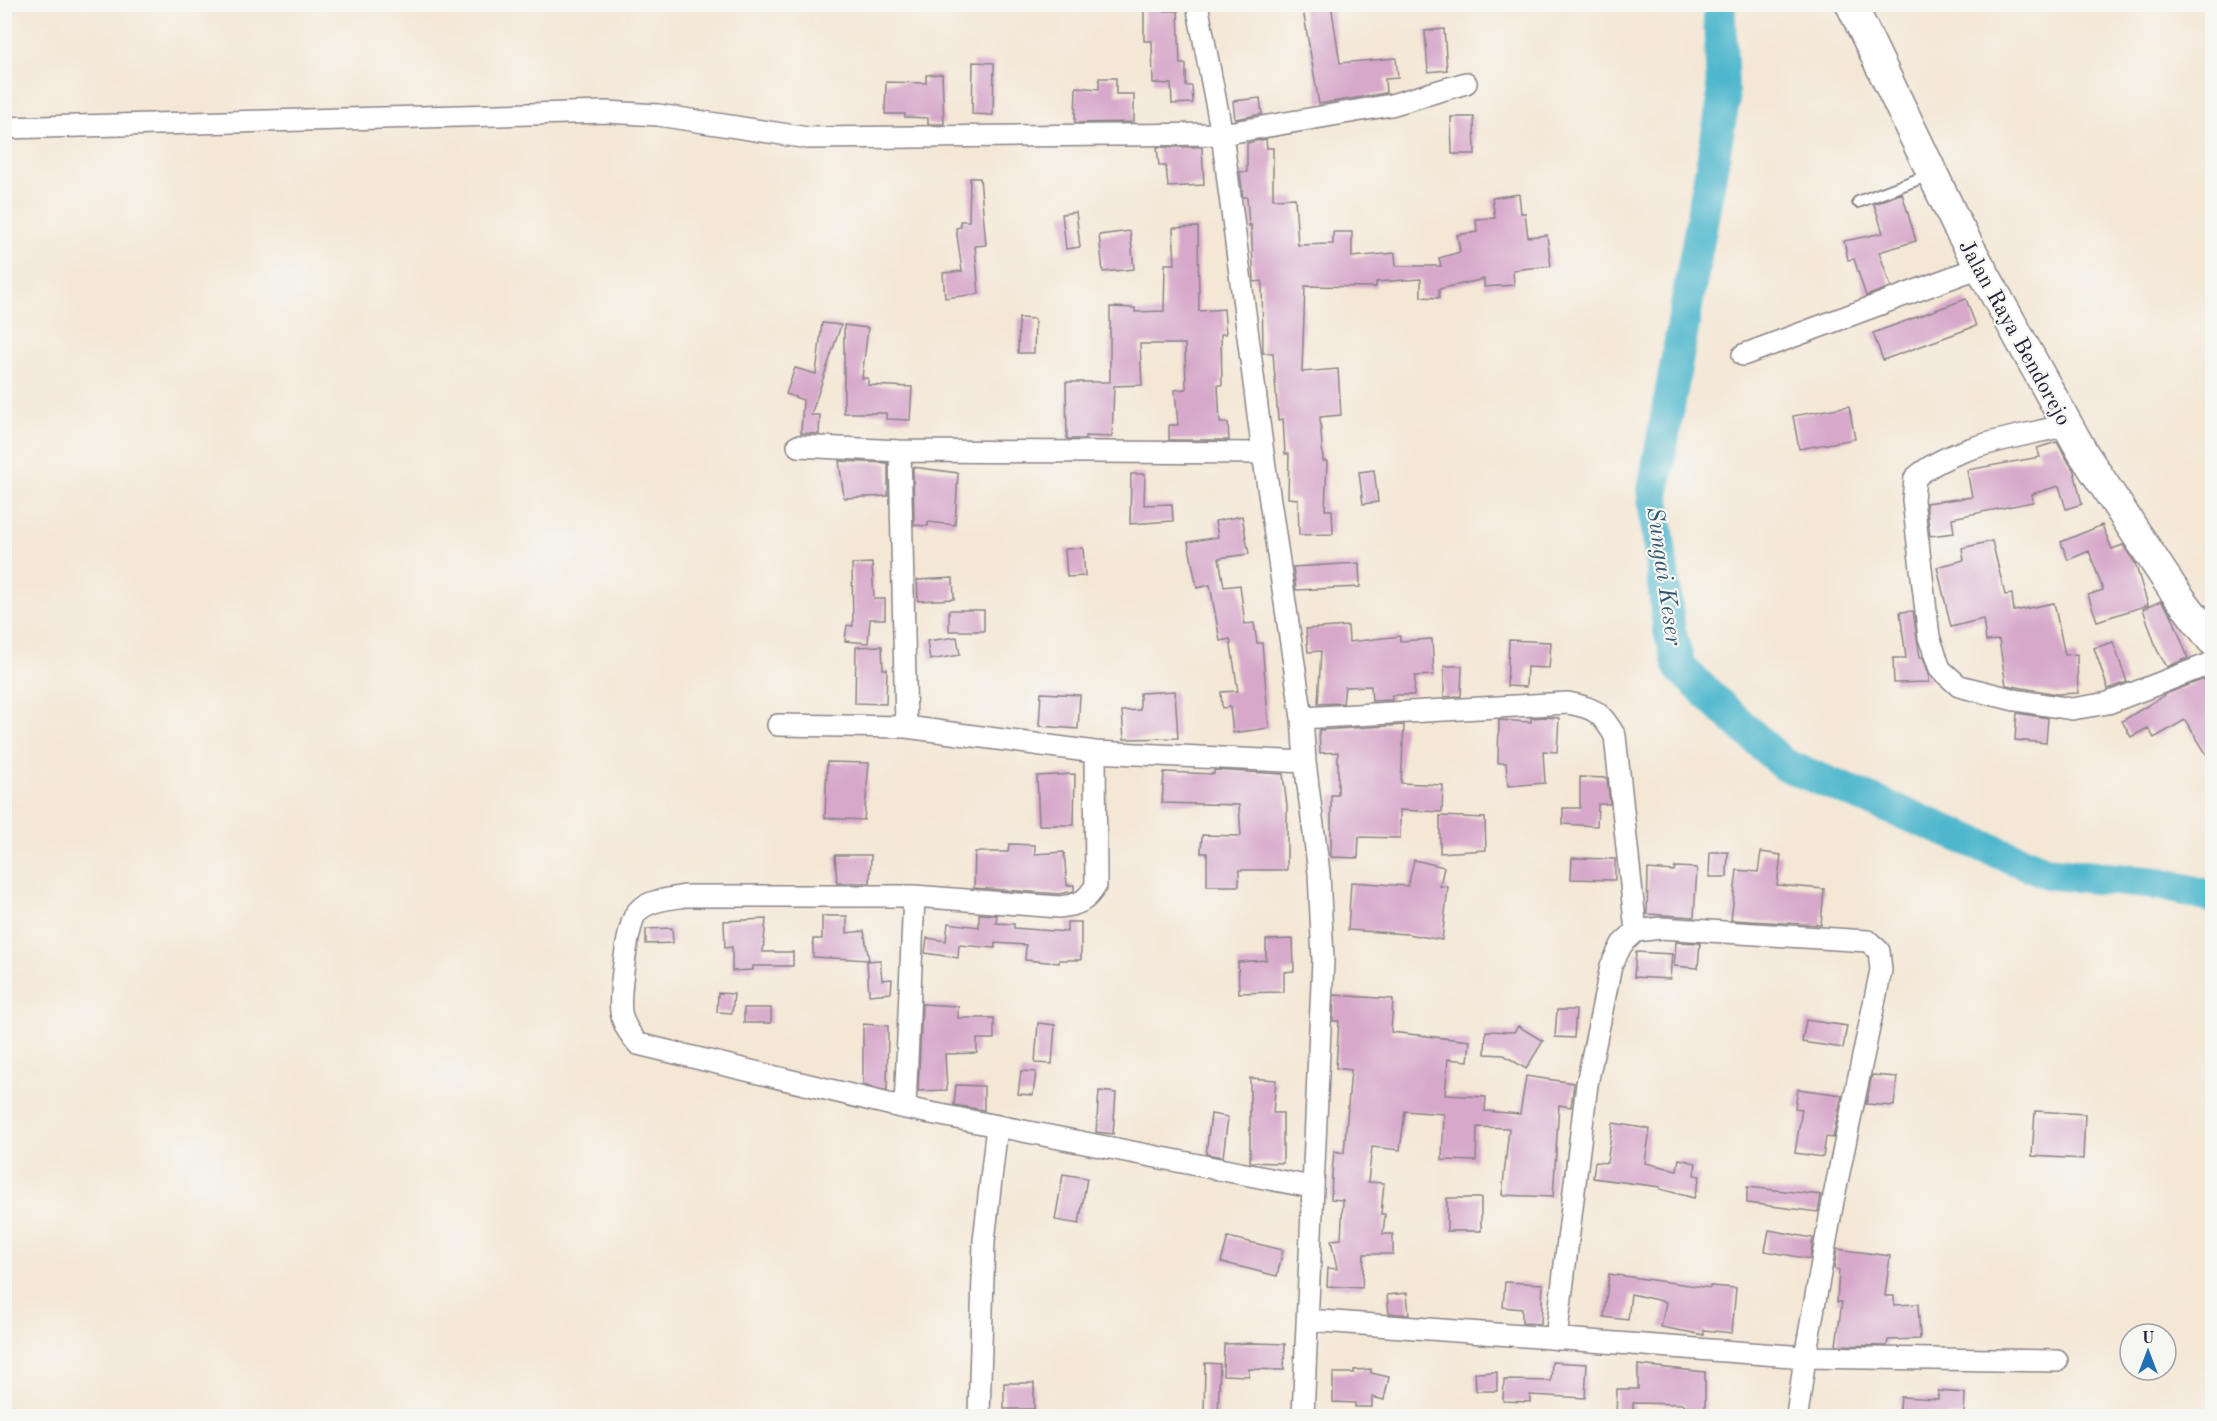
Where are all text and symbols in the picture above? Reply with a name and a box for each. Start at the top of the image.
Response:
street label: Jalan Raya Bendorejo [1954,236,2074,429]
water label: Sungai Keser [1641,505,1685,648]
north arrow [2118,1322,2178,1382]
text: U [2142,1331,2155,1347]

